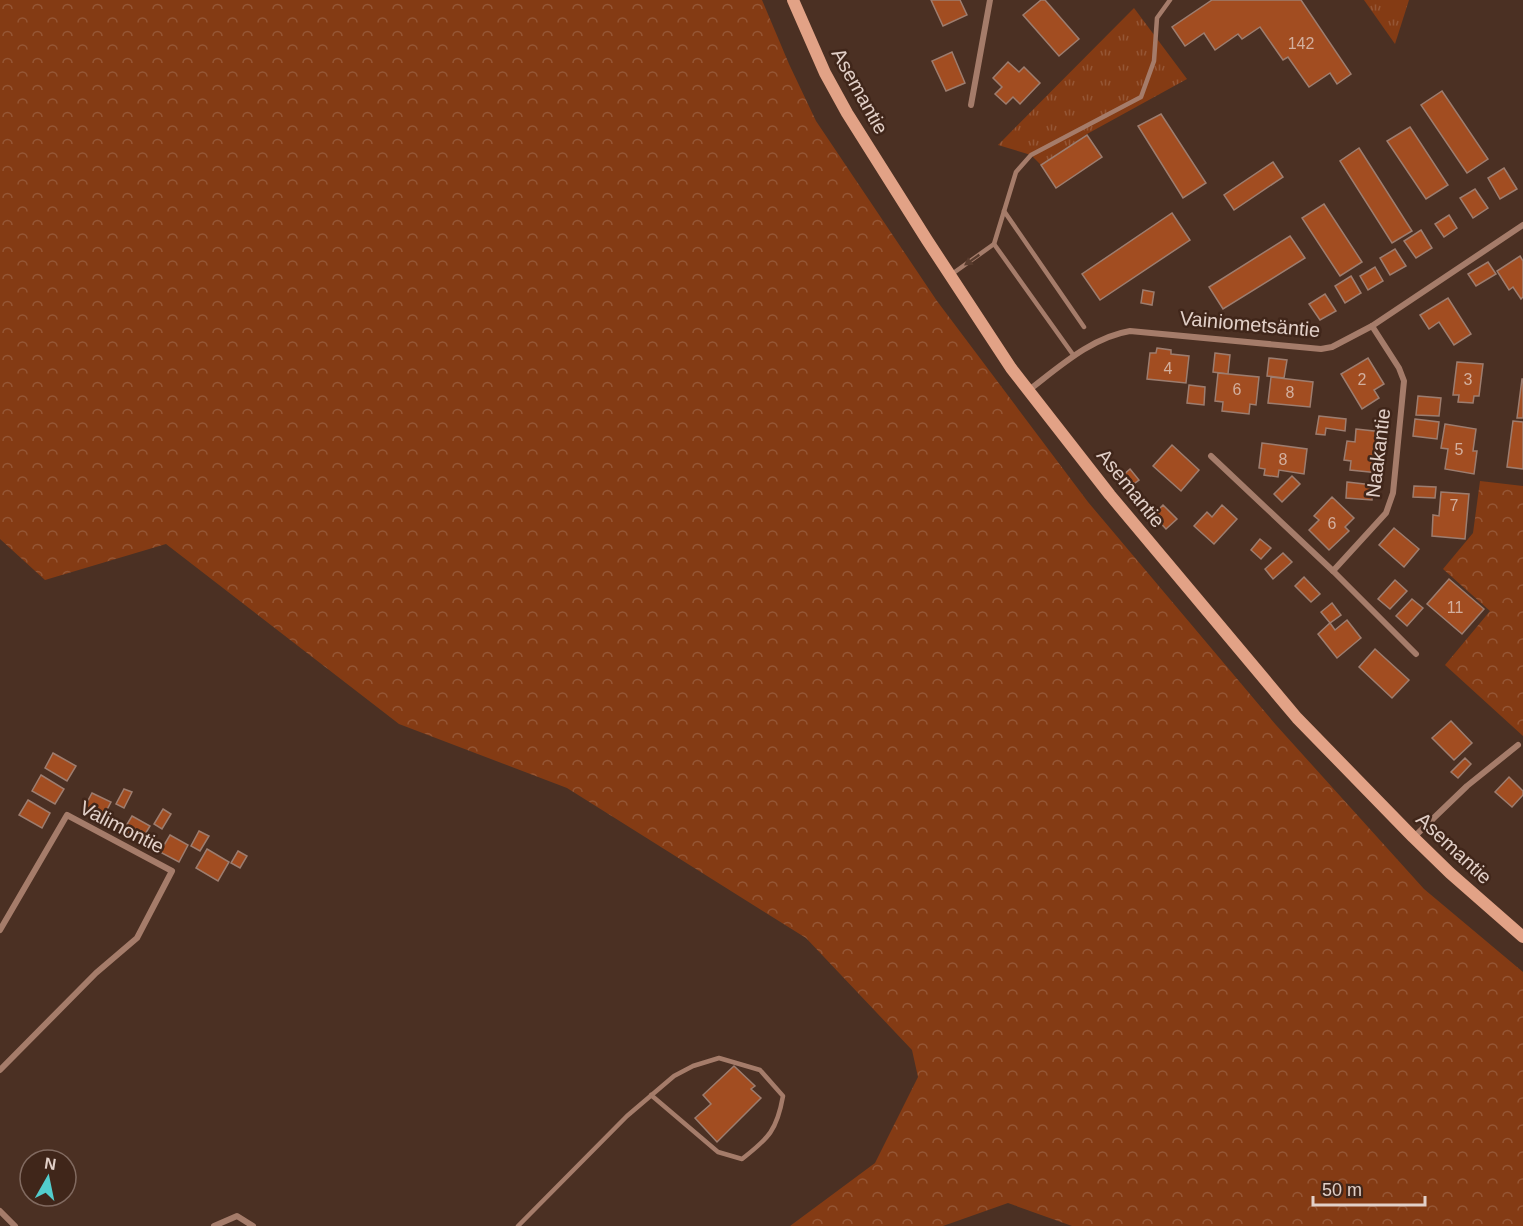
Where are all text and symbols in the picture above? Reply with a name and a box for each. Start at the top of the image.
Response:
house number: 142 [1288,35,1314,52]
street label: Asemantie [827,44,893,138]
one-way arrow [964,254,980,265]
street label: Vainiometsäntie [1179,307,1321,341]
house number: 4 [1164,360,1173,377]
house number: 2 [1358,371,1367,388]
house number: 3 [1464,371,1473,388]
house number: 6 [1233,381,1242,398]
house number: 8 [1286,384,1295,401]
street label: Naakantie [1362,407,1394,499]
house number: 5 [1455,441,1464,458]
street label: Asemantie [1093,444,1169,532]
house number: 8 [1279,451,1288,468]
house number: 7 [1450,497,1459,514]
house number: 6 [1328,515,1337,532]
house number: 11 [1447,599,1463,616]
street label: Valimontie [76,796,168,858]
street label: Asemantie [1412,808,1496,888]
north arrow [18,1148,78,1208]
text: N [43,1154,57,1173]
scale bar [1313,1169,1426,1207]
text: 50 m [1322,1180,1362,1200]

